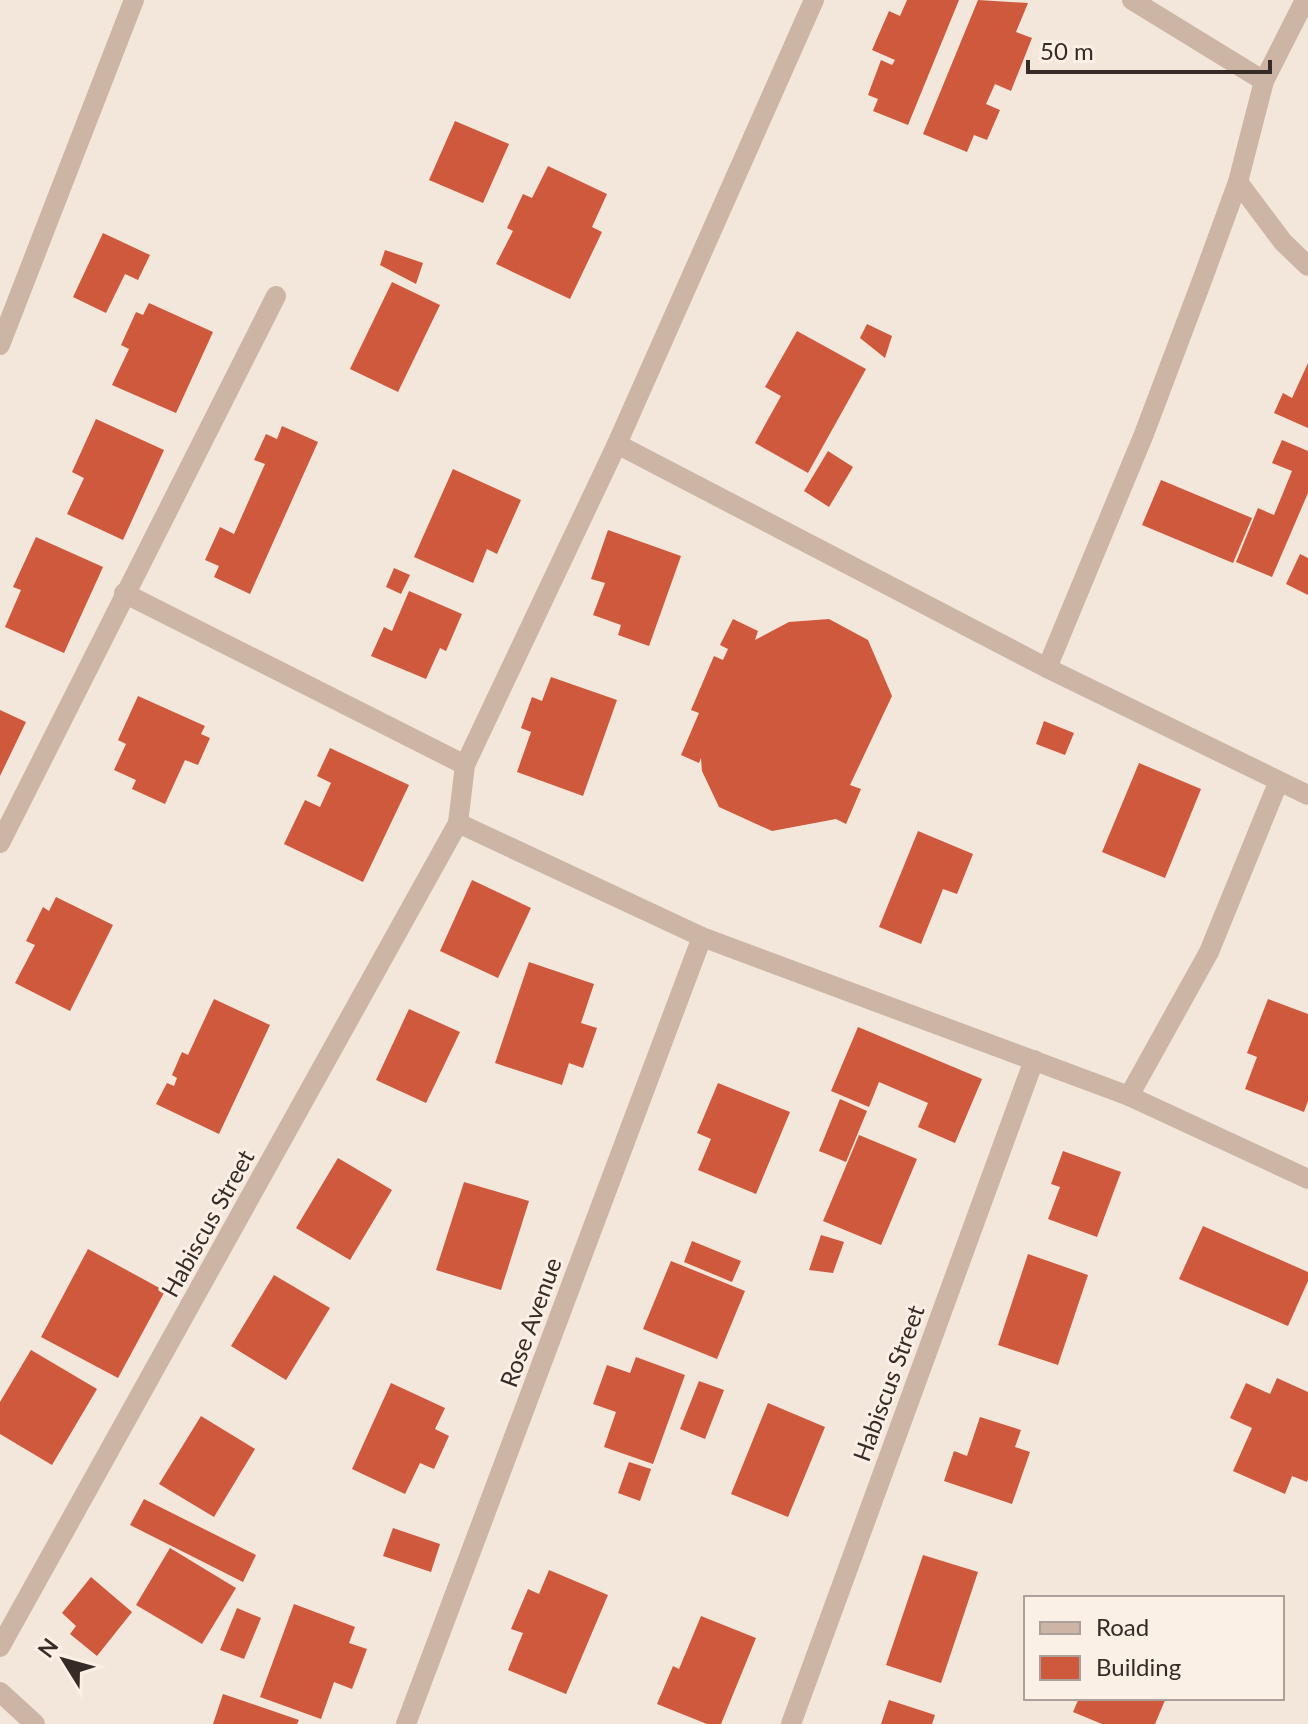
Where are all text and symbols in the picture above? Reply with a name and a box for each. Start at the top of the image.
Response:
scale bar [1028,24,1270,74]
text: 50 m [1040,36,1094,65]
street label: Habiscus Street [155,1144,260,1302]
street label: Rose Avenue [493,1253,567,1391]
street label: Habiscus Street [846,1301,930,1465]
legend [1024,1596,1284,1700]
text: Road [1096,1612,1149,1641]
north arrow [24,1620,104,1700]
text: N [32,1633,64,1663]
text: Building [1096,1652,1181,1681]

